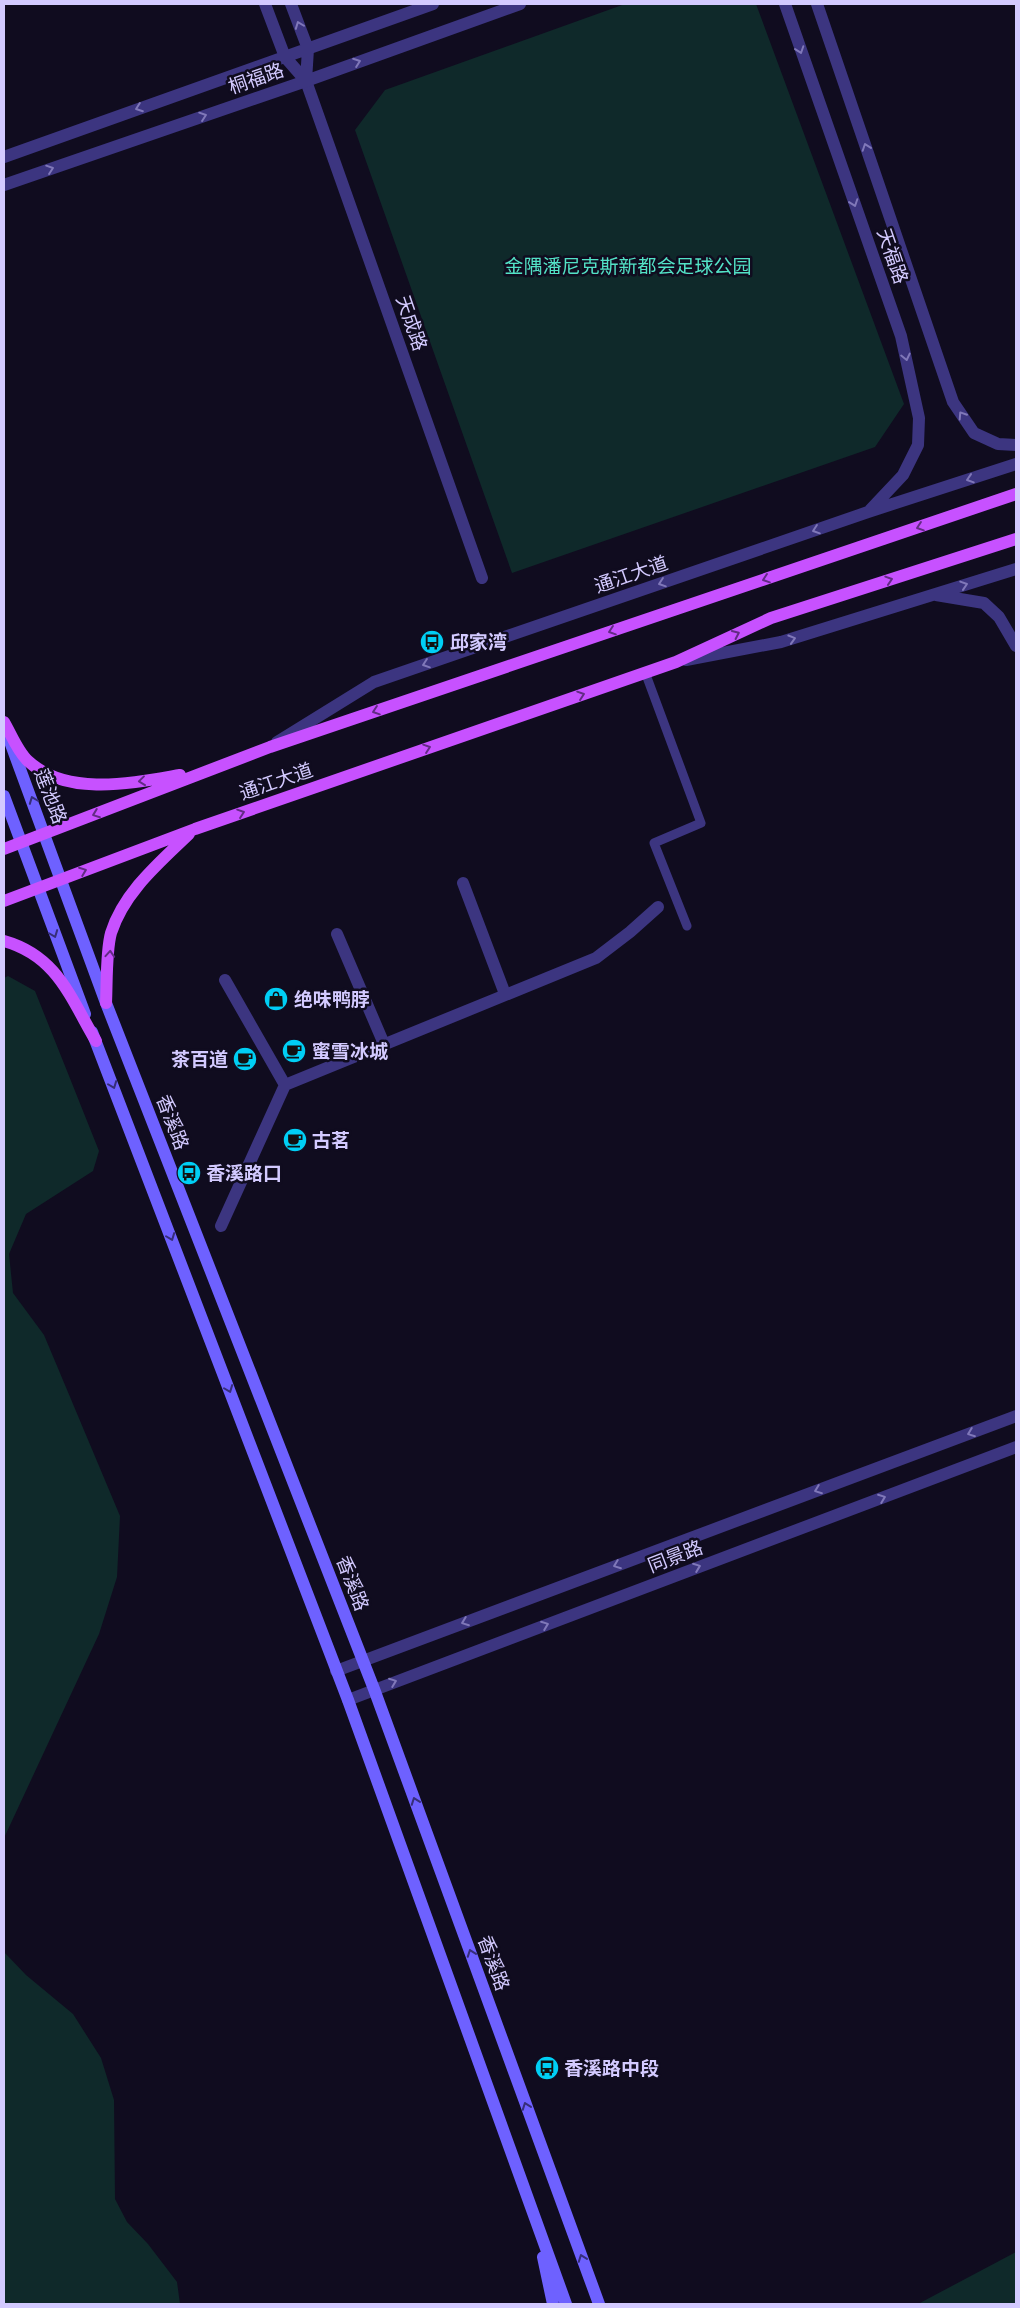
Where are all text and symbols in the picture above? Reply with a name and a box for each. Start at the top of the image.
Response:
one-way arrow [295,21,305,30]
one-way arrow [794,45,804,54]
street label: 桐福路 [225,57,287,98]
one-way arrow [352,58,361,68]
one-way arrow [136,102,144,112]
one-way arrow [199,112,207,122]
one-way arrow [862,144,872,152]
one-way arrow [45,165,54,175]
one-way arrow [848,198,858,207]
street label: 天福路 [873,225,914,287]
park label: 金隅潘尼克斯新都会足球公园 [504,254,752,277]
street label: 天成路 [392,292,433,354]
one-way arrow [900,353,911,362]
one-way arrow [959,411,968,421]
one-way arrow [966,473,975,483]
one-way arrow [917,521,925,531]
one-way arrow [812,524,820,534]
street label: 通江大道 [591,550,671,597]
one-way arrow [763,573,771,583]
one-way arrow [885,575,893,585]
one-way arrow [658,577,667,587]
one-way arrow [960,581,968,591]
one-way arrow [609,625,617,635]
bus stop icon: 邱家湾 [419,629,445,655]
one-way arrow [731,629,740,640]
place label: 邱家湾 [450,630,507,653]
one-way arrow [788,634,796,644]
one-way arrow [422,658,430,668]
one-way arrow [576,691,585,701]
one-way arrow [372,705,380,715]
one-way arrow [423,744,431,754]
street label: 通江大道 [236,757,316,804]
street label: 莲池路 [31,765,72,827]
one-way arrow [137,776,146,786]
one-way arrow [29,797,39,805]
one-way arrow [93,808,101,818]
one-way arrow [236,809,245,819]
one-way arrow [78,867,87,877]
one-way arrow [48,929,58,937]
one-way arrow [104,950,115,958]
shop icon: 绝味鸭脖 [263,986,289,1012]
place label: 绝味鸭脖 [294,987,370,1010]
cafe icon: 蜜雪冰城 [281,1038,307,1064]
place label: 蜜雪冰城 [312,1039,388,1062]
cafe icon: 茶百道 [232,1046,258,1072]
place label: 茶百道 [171,1047,228,1070]
one-way arrow [107,1080,117,1089]
street label: 香溪路 [153,1091,194,1153]
cafe icon: 古茗 [282,1127,308,1153]
place label: 古茗 [312,1128,350,1151]
bus stop icon: 香溪路口 [176,1160,202,1186]
place label: 香溪路口 [206,1161,282,1184]
one-way arrow [165,1232,175,1241]
one-way arrow [223,1384,233,1393]
one-way arrow [967,1427,975,1437]
one-way arrow [815,1484,823,1494]
one-way arrow [877,1494,886,1504]
street label: 同景路 [644,1535,706,1576]
street label: 香溪路 [333,1552,374,1614]
one-way arrow [613,1559,622,1570]
one-way arrow [692,1563,701,1574]
one-way arrow [461,1616,470,1626]
one-way arrow [540,1621,549,1631]
one-way arrow [388,1678,397,1688]
one-way arrow [411,1797,421,1805]
street label: 香溪路 [474,1932,515,1994]
one-way arrow [467,1949,477,1958]
bus stop icon: 香溪路中段 [534,2055,560,2081]
place label: 香溪路中段 [564,2056,659,2079]
one-way arrow [522,2102,532,2111]
one-way arrow [578,2255,588,2263]

